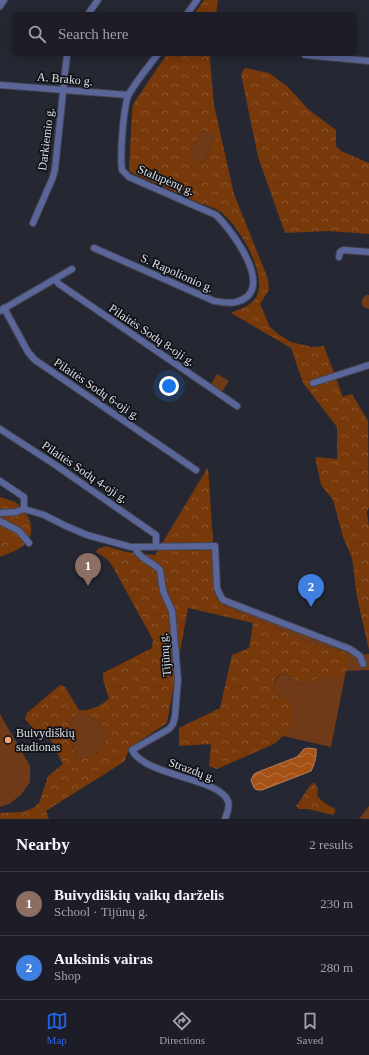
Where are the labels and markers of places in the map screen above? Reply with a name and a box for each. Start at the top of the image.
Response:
pin: 1 [75,553,101,586]
pin: 2 [298,574,324,607]
place label: Buivydiškių stadionas [16,726,75,754]
marker: Buivydiškių stadionas [3,735,13,745]

